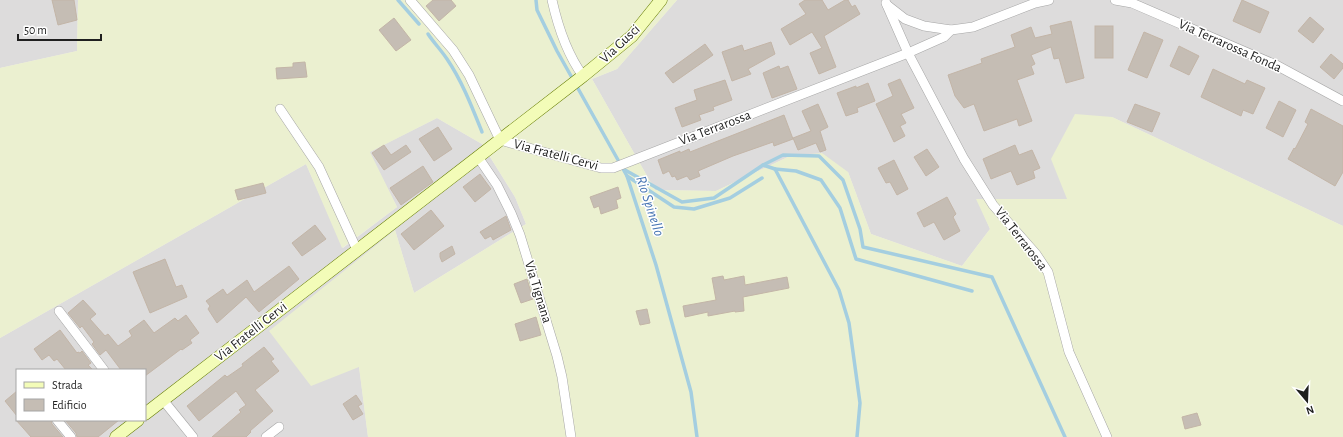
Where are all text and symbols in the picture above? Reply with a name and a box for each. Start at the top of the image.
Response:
scale bar [18,16,101,42]
street label: Via Terrarossa Fonda [1176,17,1284,75]
street label: Via Gusci [597,22,643,66]
text: 50 m [24,24,47,36]
street label: Via Terrarossa [677,108,753,148]
street label: Via Fratelli Cervi [512,137,600,173]
water label: Rio Spinello [633,174,667,238]
street label: Via Terrarossa [992,205,1050,274]
street label: Via Tignana [522,259,554,325]
street label: Via Fratelli Cervi [212,300,290,364]
legend [16,369,146,421]
text: Strada [52,379,83,391]
north arrow [1287,381,1327,421]
text: Edificio [52,399,87,411]
text: N [1305,404,1316,416]

